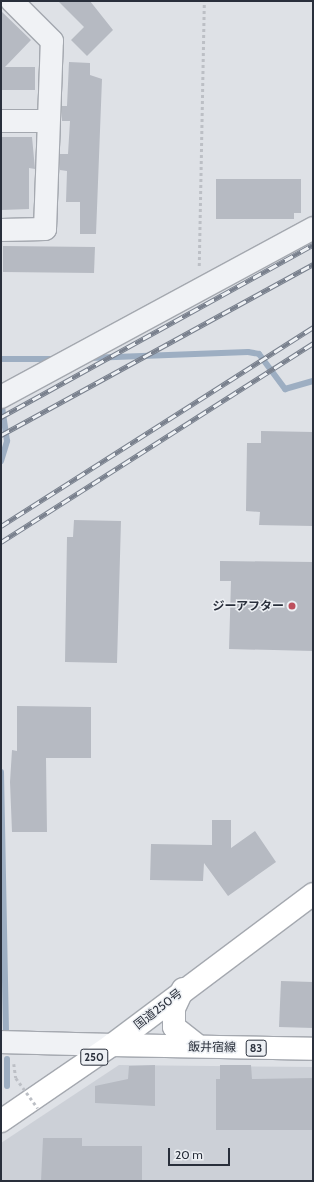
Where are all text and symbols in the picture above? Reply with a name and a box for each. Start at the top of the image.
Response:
place label: ジーアフター [212,599,284,613]
marker: ジーアフター [287,601,297,611]
street label: 国道250号 [131,986,185,1032]
street label: 飯井宿線 [188,1039,236,1055]
road number: 83 [245,1039,267,1057]
road number: 250 [80,1048,108,1066]
scale bar [170,1140,232,1166]
text: 20 m [175,1147,203,1162]

